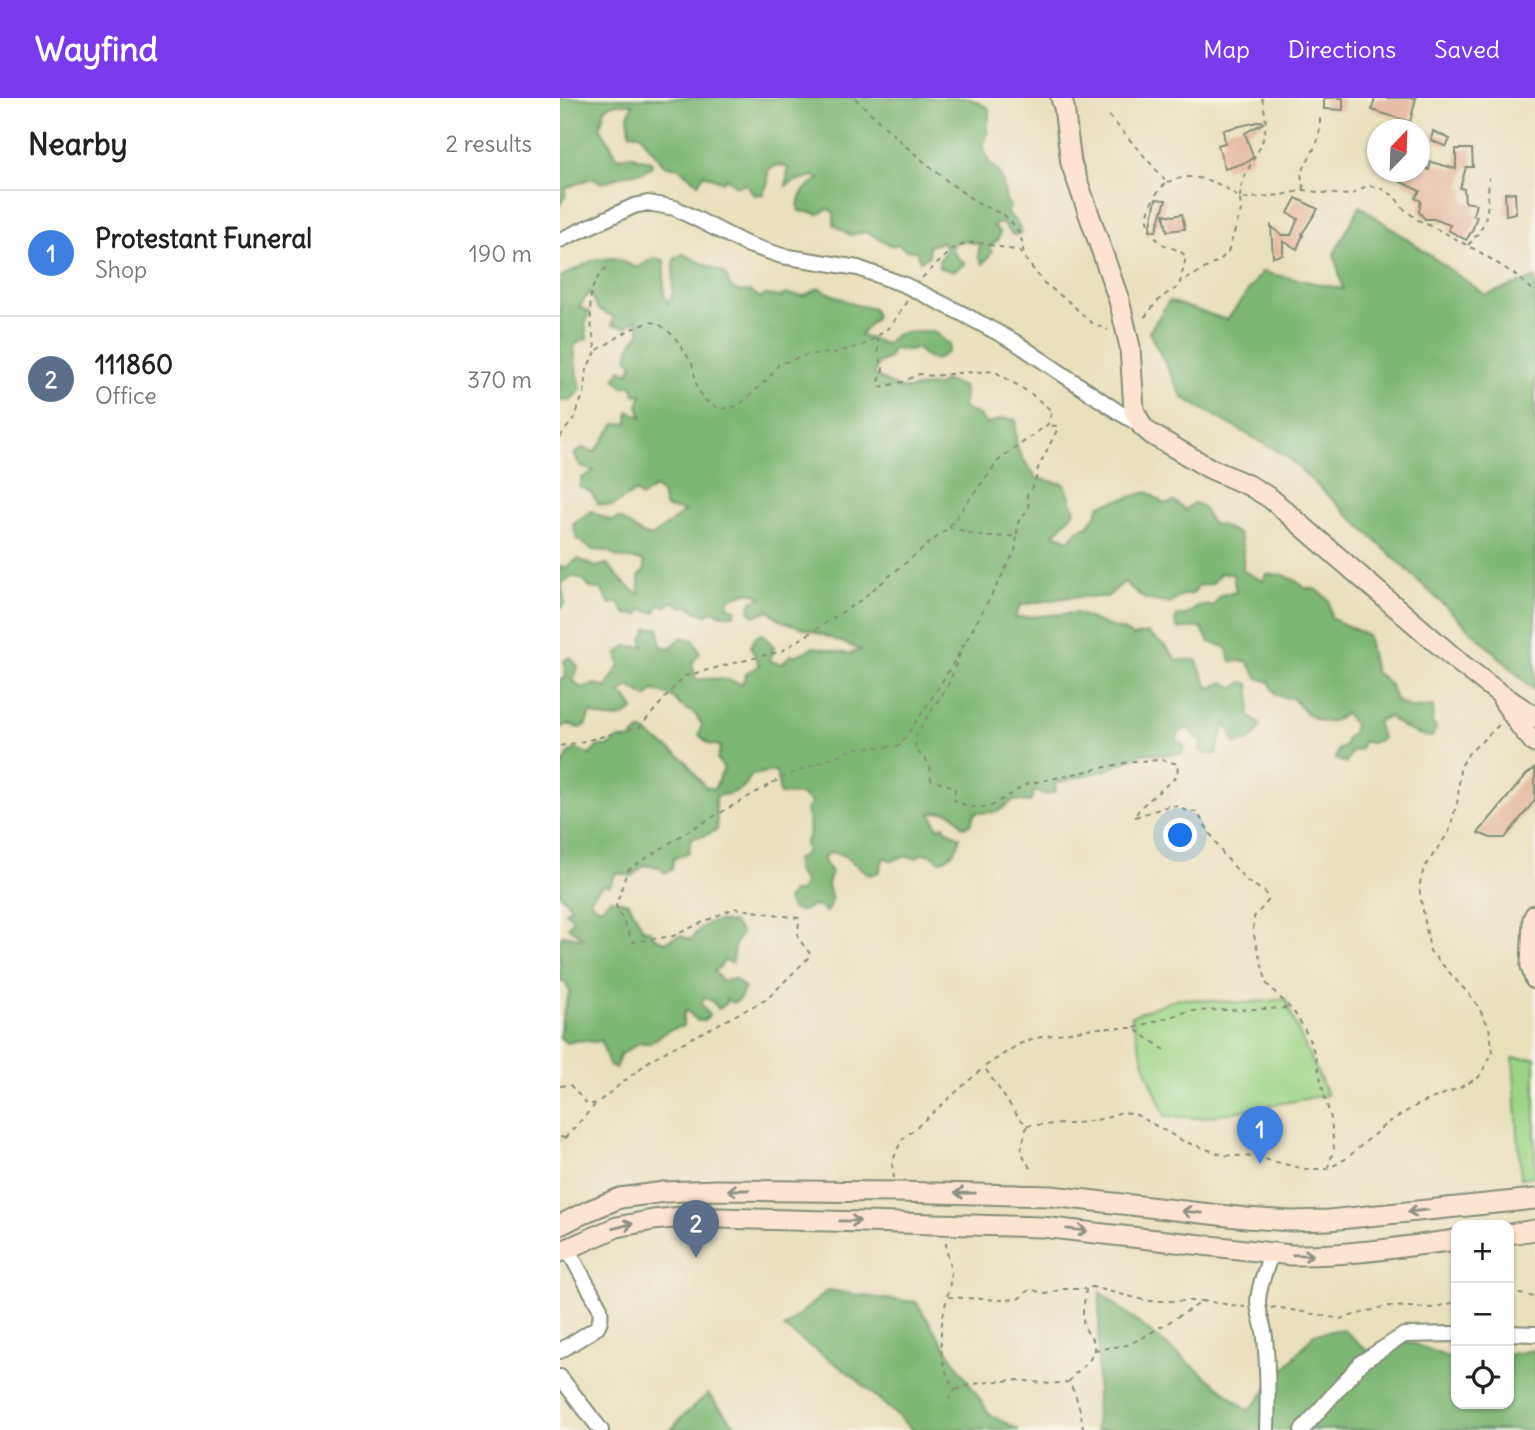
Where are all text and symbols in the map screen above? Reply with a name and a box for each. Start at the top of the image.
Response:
text: Wayfind [35,28,158,70]
text: Map [1203,34,1250,64]
text: Directions [1288,34,1396,64]
text: Saved [1434,34,1500,64]
north arrow [1367,119,1430,182]
text: Nearby [28,125,128,163]
text: 2 results [446,129,532,158]
text: Protestant Funeral [95,222,312,255]
text: 1 [46,239,56,268]
text: 190 m [469,239,532,268]
text: Shop [95,255,147,284]
text: 111860 [95,348,173,381]
text: 2 [45,365,57,394]
text: 370 m [467,365,532,394]
text: Office [95,381,157,410]
your location [1163,818,1197,852]
pin: 1 [1237,1106,1283,1164]
one-way arrow [726,1183,749,1197]
one-way arrow [954,1187,977,1200]
pin: 2 [673,1200,719,1258]
one-way arrow [1408,1205,1430,1218]
one-way arrow [1181,1206,1204,1219]
one-way arrow [838,1214,861,1228]
one-way arrow [611,1219,634,1233]
map controls [1451,1220,1514,1409]
button: + [1451,1220,1514,1283]
one-way arrow [1065,1224,1088,1237]
one-way arrow [1291,1249,1314,1262]
button: − [1451,1283,1514,1346]
button: locate [1451,1346,1514,1409]

